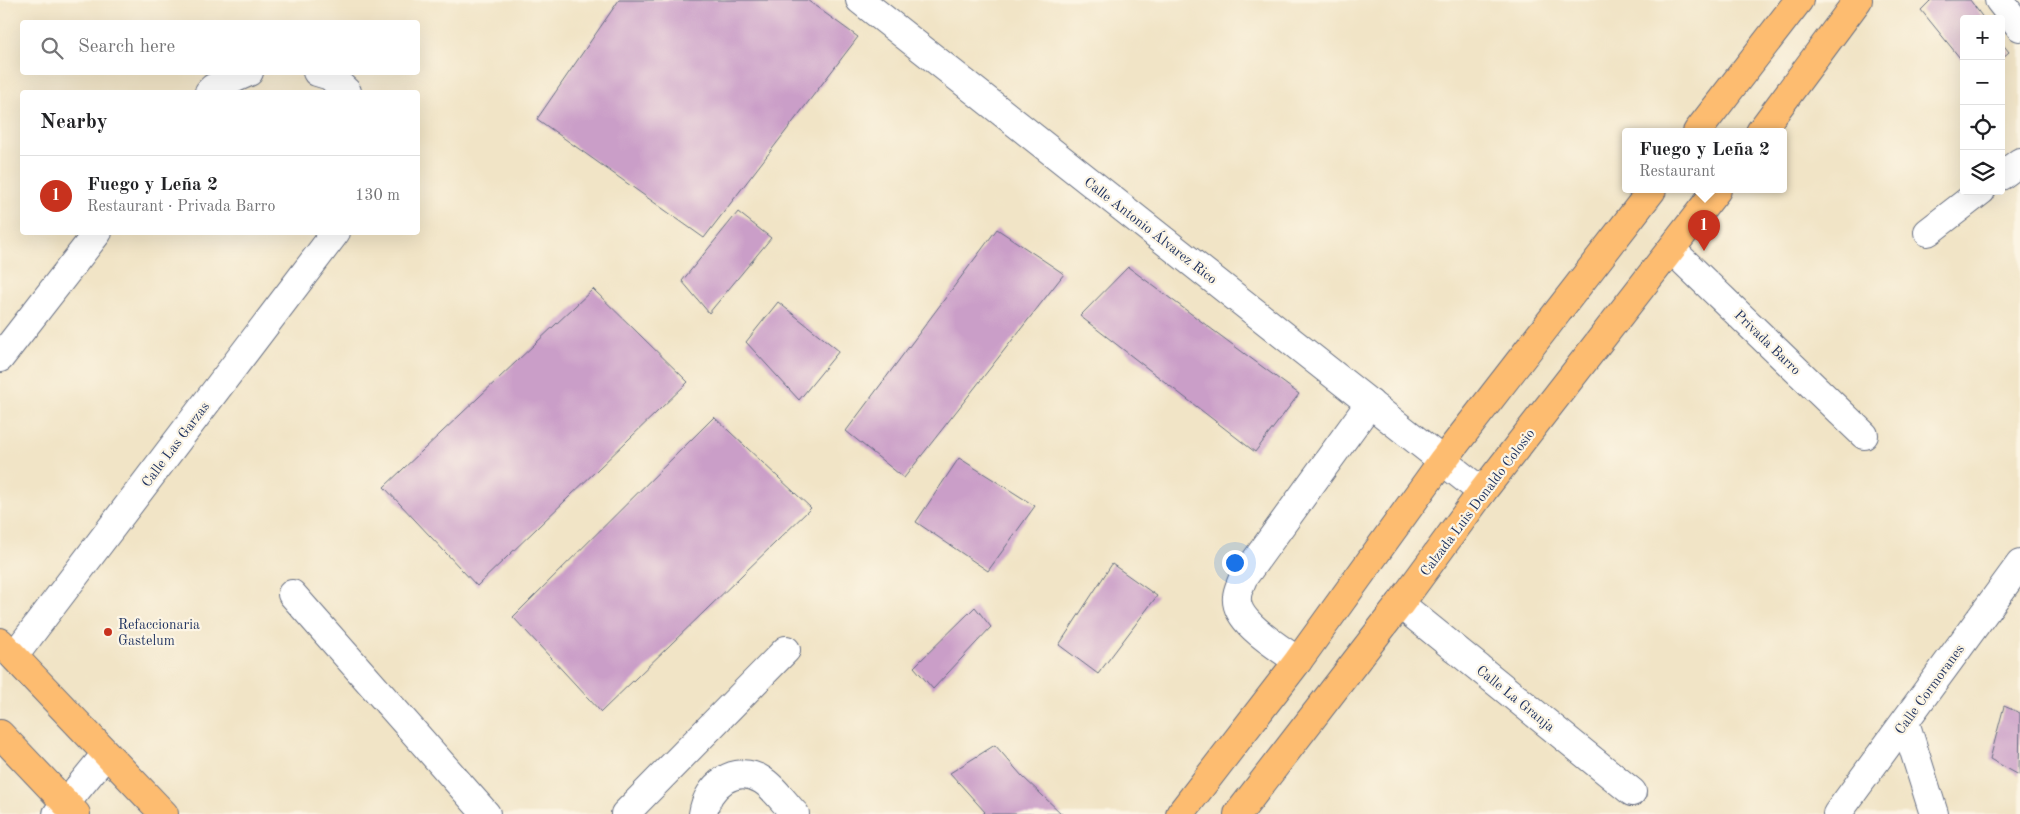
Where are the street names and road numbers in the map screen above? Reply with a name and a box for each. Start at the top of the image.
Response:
street label: Calle Antonio Álvarez Rico [1081,172,1221,287]
street label: Privada Barro [1731,308,1803,378]
street label: Calle Las Garzas [139,399,212,490]
street label: Calzada Luis Donaldo Colosio [1418,426,1538,579]
street label: Calle Cormoranes [1893,642,1967,737]
street label: Calle La Granja [1474,663,1557,735]

